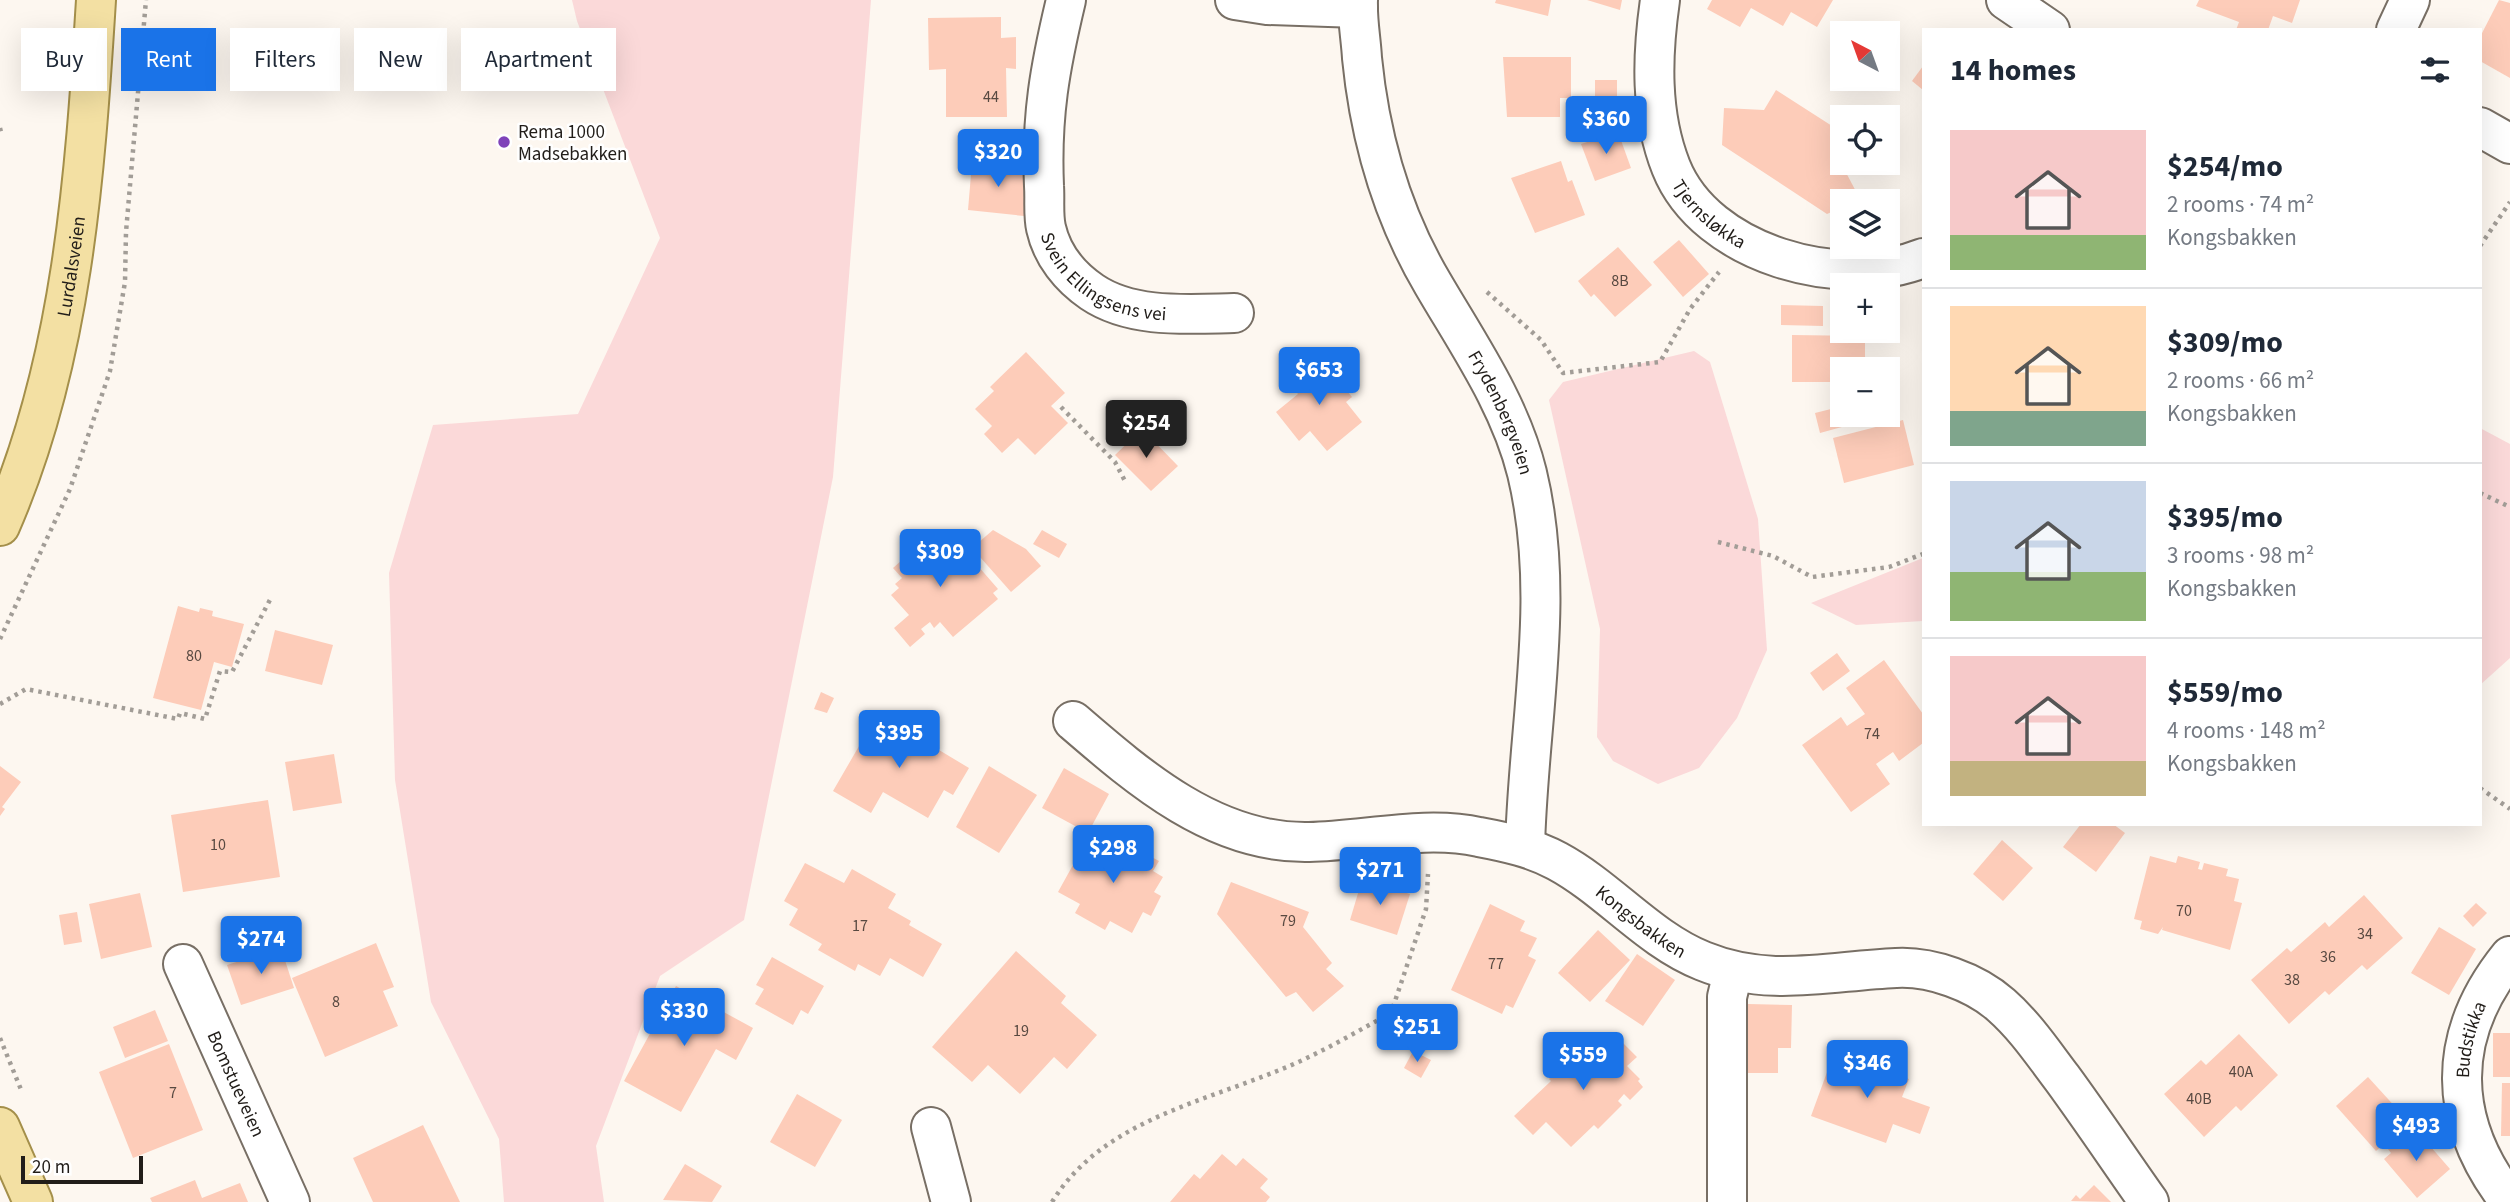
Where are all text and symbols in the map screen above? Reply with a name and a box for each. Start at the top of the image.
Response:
north arrow [1830,21,1900,91]
map controls [1830,21,1900,427]
chip: Buy [21,28,107,91]
chip: Rent [121,28,216,91]
chip: Filters [230,28,340,91]
chip: New [354,28,447,91]
chip: Apartment [461,28,616,91]
text: 14 homes [1950,49,2076,92]
icon: filters [2416,51,2454,89]
house number: 44 [983,86,999,108]
pin: $360 [1565,96,1647,156]
text: $360 [1582,102,1630,135]
button: locate [1830,105,1900,175]
place label: Rema 1000 Madsebakken [518,119,627,168]
pin: $320 [957,130,1039,189]
marker: Rema 1000 Madsebakken [496,134,512,150]
text: $320 [974,135,1022,168]
text: $254/mo [2167,145,2283,188]
icon: home [2006,158,2090,242]
street label: Tjernsløkka [1665,175,1750,256]
text: 2 rooms · 74 m² [2167,188,2314,221]
button: layers [1830,189,1900,259]
street label: Lurdalsveien [51,215,93,319]
text: Kongsbakken [2167,221,2297,254]
street label: Svein Ellingsens vei [1033,229,1167,328]
house number: 8B [1611,270,1629,292]
button: + [1830,273,1900,343]
text: $309/mo [2167,321,2283,364]
icon: home [2006,334,2090,418]
street label: Frydenbergveien [1461,346,1539,478]
pin: $653 [1278,348,1360,407]
text: $653 [1295,353,1343,386]
button: − [1830,357,1900,427]
text: 2 rooms · 66 m² [2167,364,2314,397]
text: Kongsbakken [2167,397,2297,430]
pin: $254 [1105,400,1187,460]
text: $254 [1122,406,1170,439]
text: $395/mo [2167,496,2283,539]
icon: home [2006,509,2090,593]
pin: $309 [899,530,981,589]
text: $309 [916,535,964,568]
text: 3 rooms · 98 m² [2167,539,2314,572]
text: Kongsbakken [2167,572,2297,605]
house number: 80 [186,645,202,667]
text: $559/mo [2167,671,2283,714]
icon: home [2006,684,2090,768]
pin: $395 [858,710,940,770]
text: 4 rooms · 148 m² [2167,714,2326,747]
text: $395 [875,716,923,749]
house number: 74 [1864,723,1880,745]
text: Kongsbakken [2167,747,2297,780]
pin: $298 [1072,826,1154,885]
text: $298 [1089,831,1137,864]
house number: 10 [210,834,226,856]
pin: $271 [1339,848,1421,907]
text: $271 [1356,853,1404,886]
street label: Kongsbakken [1589,879,1691,966]
house number: 70 [2176,900,2192,922]
house number: 79 [1280,910,1296,932]
house number: 17 [852,915,868,937]
pin: $274 [220,916,302,976]
text: $274 [237,922,285,955]
house number: 34 [2357,923,2373,945]
house number: 36 [2320,946,2336,968]
house number: 77 [1488,953,1504,975]
house number: 38 [2284,969,2300,991]
pin: $330 [643,988,725,1048]
house number: 8 [332,991,340,1013]
text: $330 [660,994,708,1027]
street label: Budstikka [2450,997,2494,1079]
pin: $251 [1376,1004,1458,1064]
text: $251 [1393,1010,1441,1043]
house number: 19 [1013,1020,1029,1042]
street label: Bomstueveien [200,1027,271,1142]
pin: $559 [1542,1032,1624,1092]
text: $559 [1559,1038,1607,1071]
pin: $346 [1826,1040,1908,1100]
text: $346 [1843,1046,1891,1079]
house number: 40A [2229,1061,2254,1083]
house number: 7 [169,1082,177,1104]
house number: 40B [2186,1088,2212,1110]
pin: $493 [2375,1104,2457,1163]
text: $493 [2392,1109,2440,1142]
scale bar [21,1153,144,1185]
text: 20 m [32,1154,70,1181]

